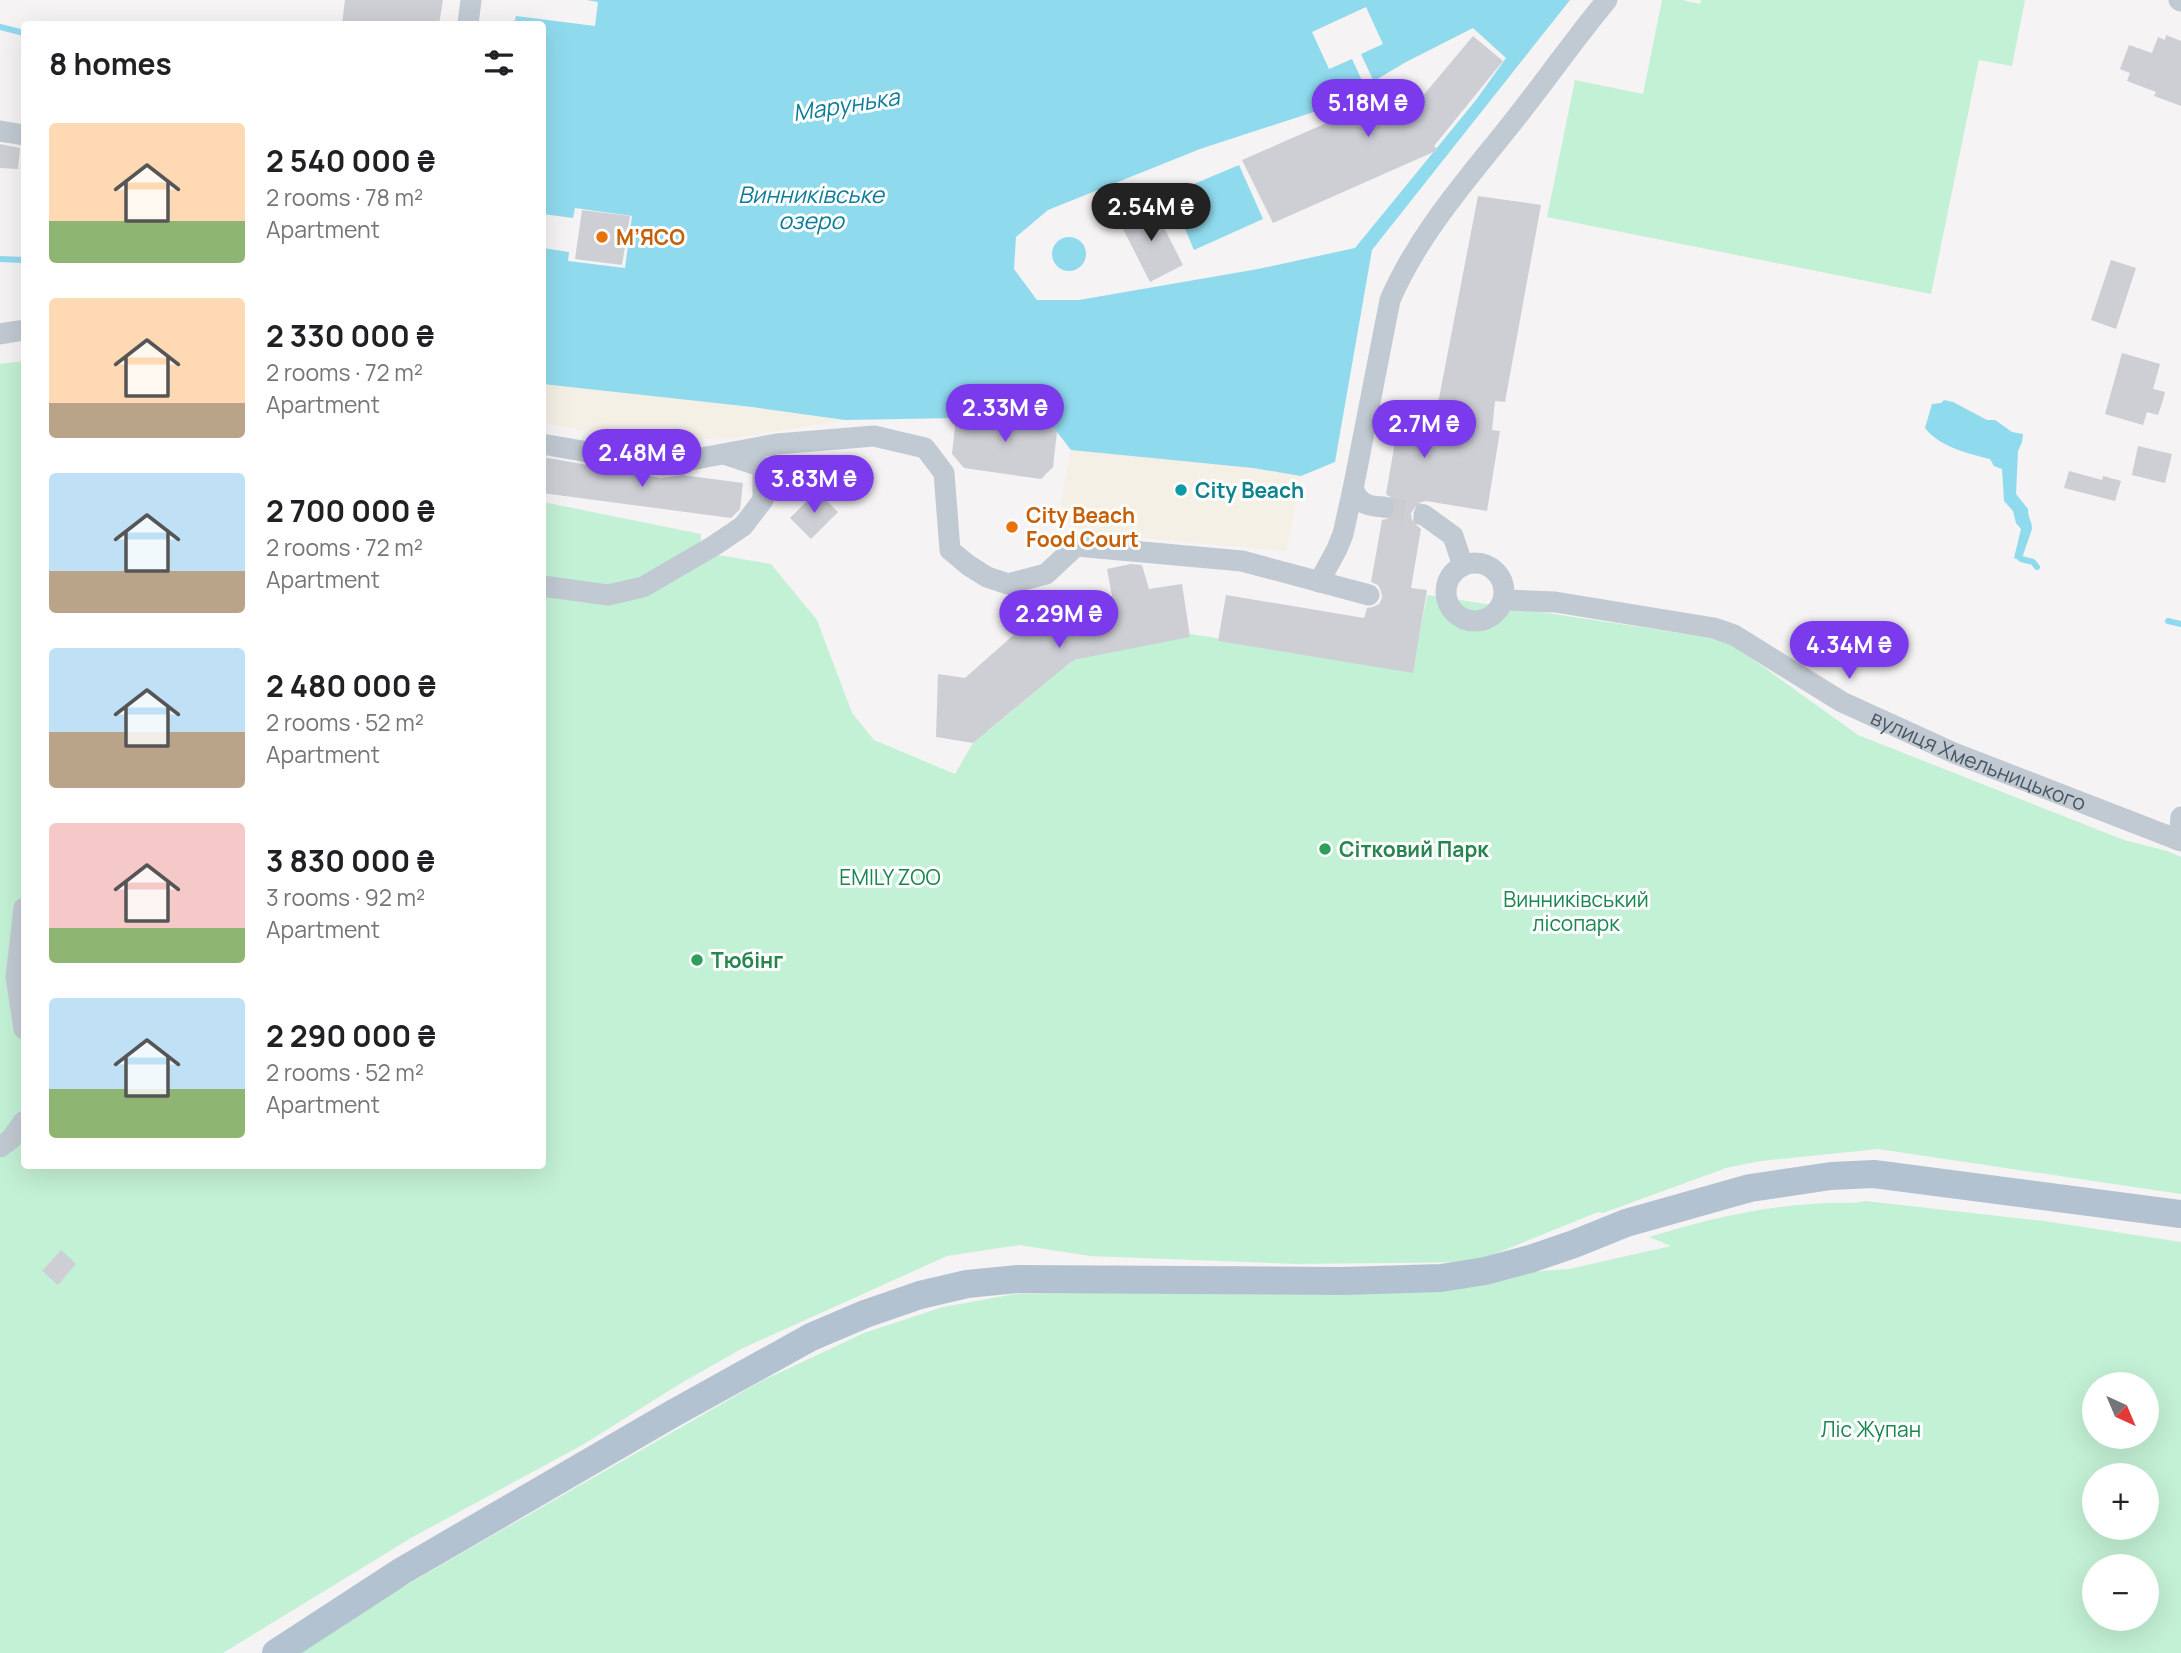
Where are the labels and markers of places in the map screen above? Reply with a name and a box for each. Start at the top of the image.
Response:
pin: 5.18M ₴ [1303,80,1433,139]
pin: 2.54M ₴ [1086,184,1216,243]
place label: М’ЯСО [616,223,685,251]
marker: М’ЯСО [594,229,610,245]
pin: 2.33M ₴ [940,384,1070,444]
pin: 2.7M ₴ [1367,400,1481,460]
pin: 2.48M ₴ [577,430,707,489]
pin: 3.83M ₴ [749,456,879,515]
place label: City Beach [1195,476,1304,504]
marker: City Beach [1173,482,1189,498]
place label: City Beach Food Court [1026,501,1139,553]
marker: City Beach Food Court [1004,519,1020,535]
pin: 2.29M ₴ [994,590,1124,650]
pin: 4.34M ₴ [1784,622,1914,681]
place label: Сітковий Парк [1339,835,1489,863]
marker: Сітковий Парк [1317,841,1333,857]
place label: Тюбінг [711,946,783,974]
marker: Тюбінг [689,952,705,968]

